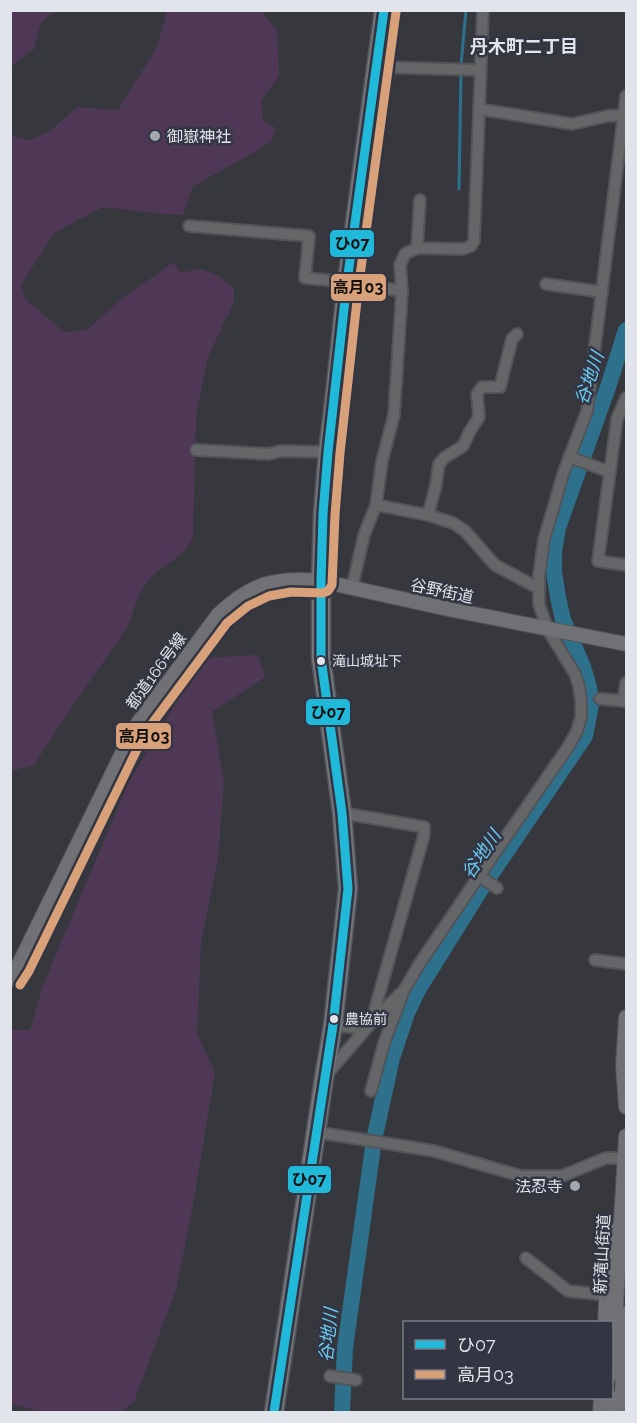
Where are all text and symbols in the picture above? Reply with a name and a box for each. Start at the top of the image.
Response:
district label: 丹木町二丁目 [470,36,578,57]
place label: 御嶽神社 [167,127,231,146]
marker: 御嶽神社 [148,129,162,143]
line badge: ひ07 [329,229,375,258]
text: ひ07 [335,234,369,253]
line badge: 高月03 [330,273,387,302]
text: 高月03 [333,278,383,297]
water label: 谷地川 [570,347,608,407]
street label: 谷野街道 [409,575,475,607]
street label: 都道166号線 [122,629,190,713]
place label: 滝山城址下 [332,653,402,669]
marker: 滝山城址下 [315,655,327,667]
line badge: ひ07 [305,698,351,726]
text: ひ07 [311,703,345,722]
line badge: 高月03 [115,722,172,750]
text: 高月03 [119,727,169,746]
water label: 谷地川 [457,824,506,882]
place label: 農協前 [345,1011,387,1027]
marker: 農協前 [328,1013,340,1025]
line badge: ひ07 [287,1165,332,1194]
text: ひ07 [292,1170,326,1189]
place label: 法忍寺 [515,1177,563,1196]
marker: 法忍寺 [568,1179,582,1193]
street label: 新滝山街道 [590,1214,614,1294]
water label: 谷地川 [315,1305,341,1363]
legend [403,1321,613,1399]
text: ひ07 [457,1334,496,1355]
text: 高月03 [457,1364,514,1385]

